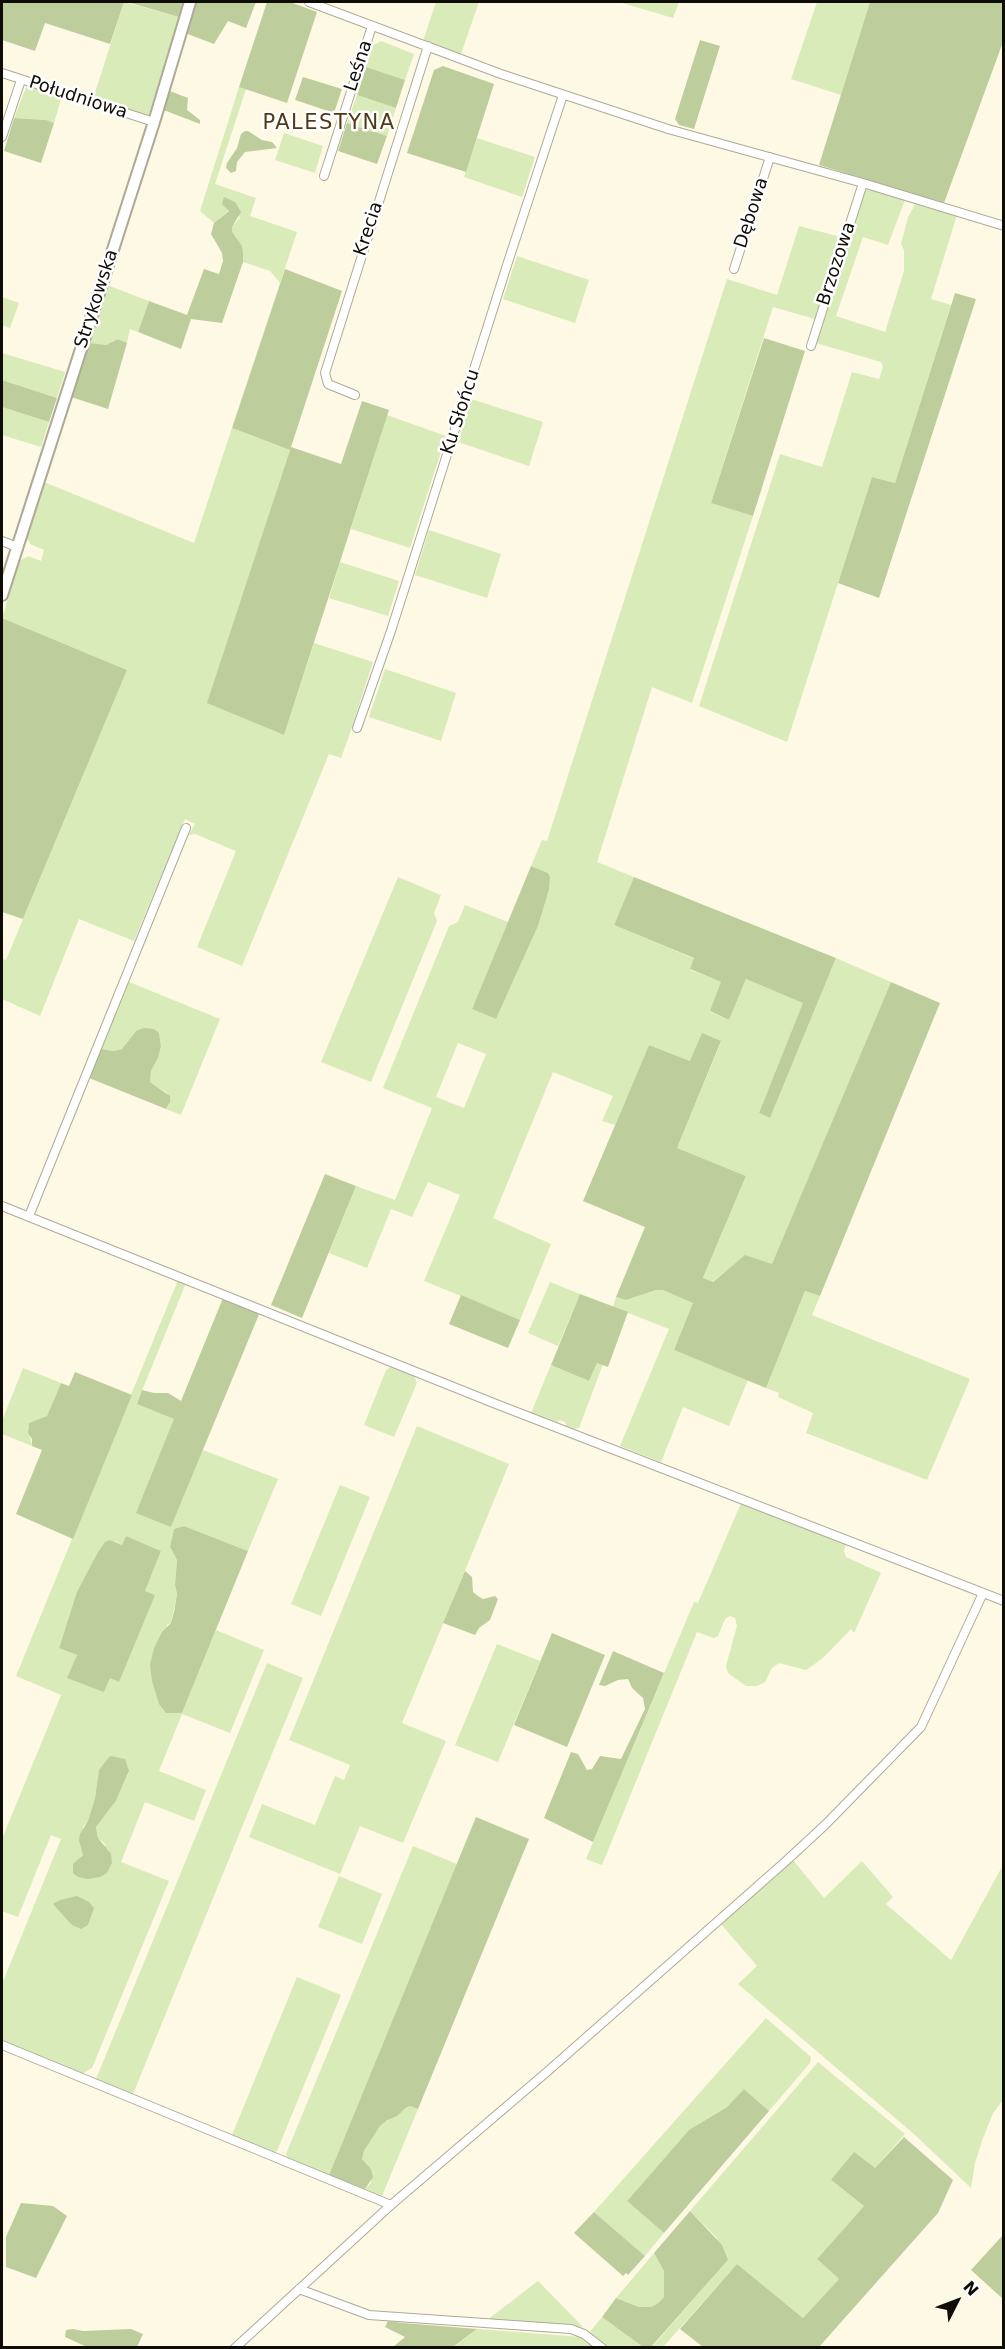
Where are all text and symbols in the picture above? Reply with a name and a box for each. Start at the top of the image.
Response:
street label: Leśna [341,38,377,94]
street label: Południowa [26,72,130,124]
district label: PALESTYNA [262,111,396,137]
street label: Dębowa [730,175,774,251]
street label: Krecia [350,199,388,259]
street label: Brzozowa [813,220,861,308]
street label: Strykowska [71,247,123,351]
street label: Ku Słońcu [437,367,485,457]
north arrow [927,2271,987,2331]
text: N [959,2277,982,2300]

